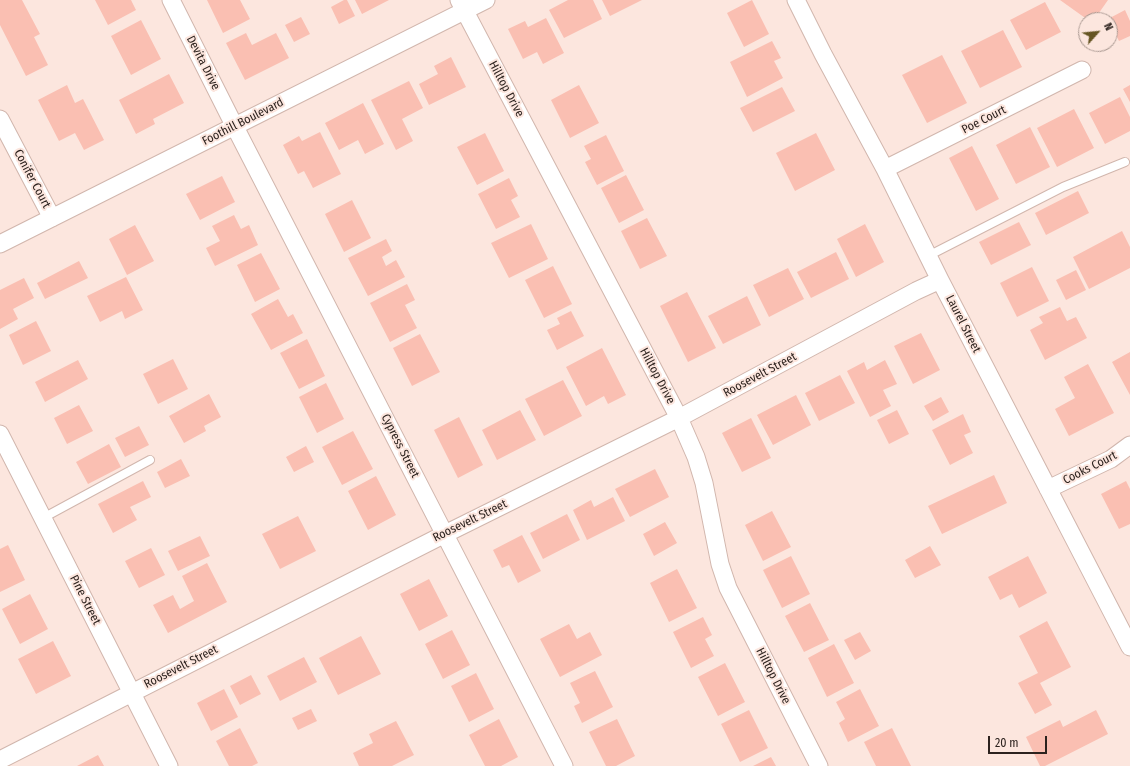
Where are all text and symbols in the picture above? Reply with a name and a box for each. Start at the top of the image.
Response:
north arrow [1078,12,1118,52]
text: N [1101,21,1116,33]
street label: Devita Drive [183,33,223,93]
street label: Hilltop Drive [485,59,527,119]
street label: Foothill Boulevard [200,95,286,149]
street label: Poe Court [960,103,1008,137]
street label: Conifer Court [10,147,54,211]
street label: Laurel Street [942,293,984,355]
street label: Hilltop Drive [636,346,678,406]
street label: Roosevelt Street [721,350,799,400]
street label: Cypress Street [378,412,422,480]
street label: Cooks Court [1061,448,1119,488]
street label: Roosevelt Street [431,497,509,545]
street label: Pine Street [66,573,104,627]
street label: Roosevelt Street [142,642,220,692]
street label: Hilltop Drive [753,645,793,707]
scale bar [990,728,1049,754]
text: 20 m [995,736,1019,750]

